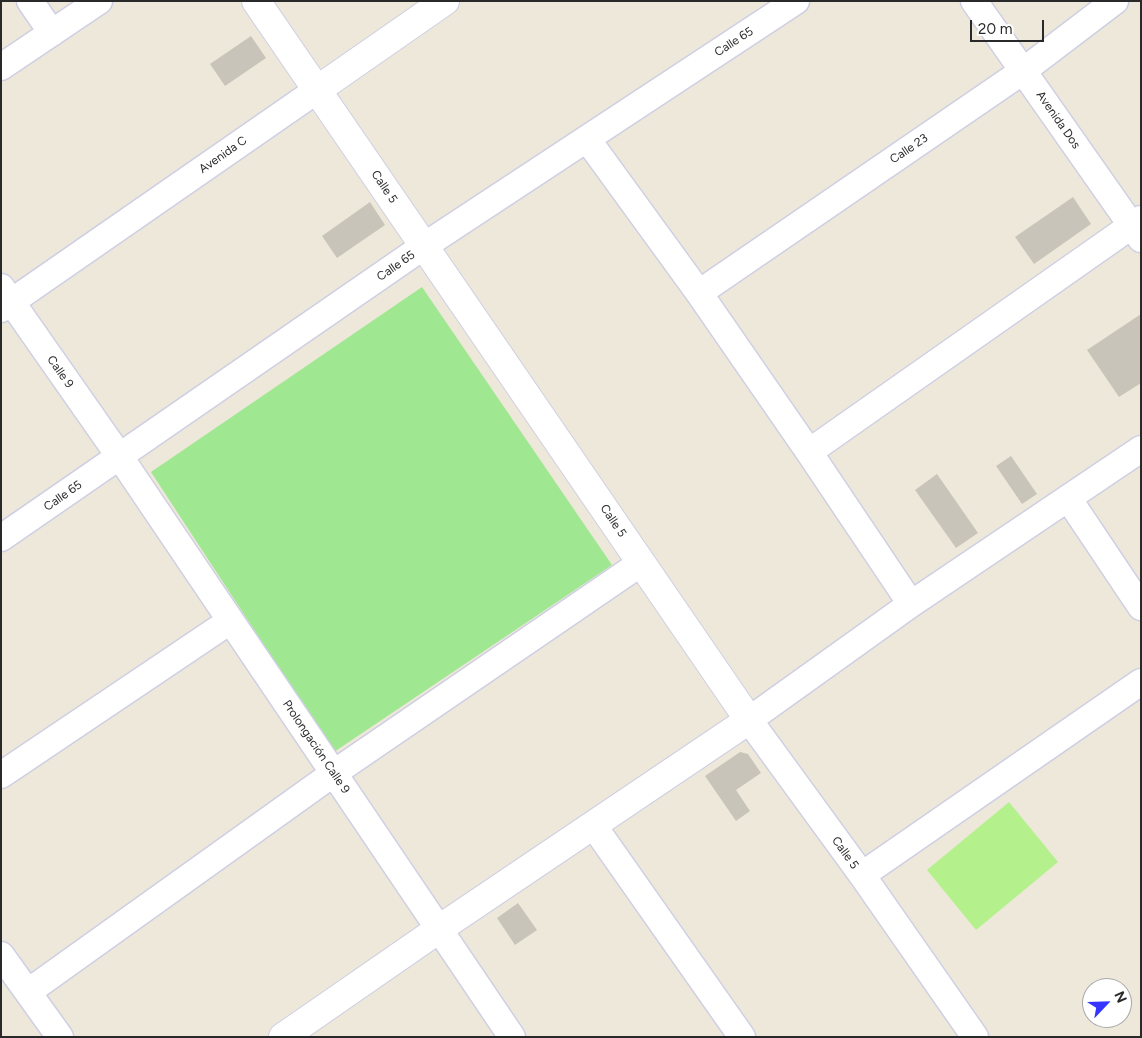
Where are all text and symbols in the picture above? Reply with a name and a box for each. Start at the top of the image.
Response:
scale bar [972,10,1046,42]
text: 20 m [978,20,1012,38]
street label: Calle 65 [712,24,756,60]
street label: Avenida Dos [1033,88,1083,152]
street label: Calle 23 [887,131,931,167]
street label: Avenida C [196,133,250,177]
street label: Calle 5 [368,168,400,206]
street label: Calle 65 [374,248,418,284]
street label: Calle 9 [44,353,76,391]
street label: Calle 65 [41,478,85,514]
street label: Calle 5 [597,502,629,540]
street label: Prolongación Calle 9 [279,698,353,796]
street label: Calle 5 [828,834,862,872]
north arrow [1082,978,1132,1028]
text: N [1110,989,1130,1005]

